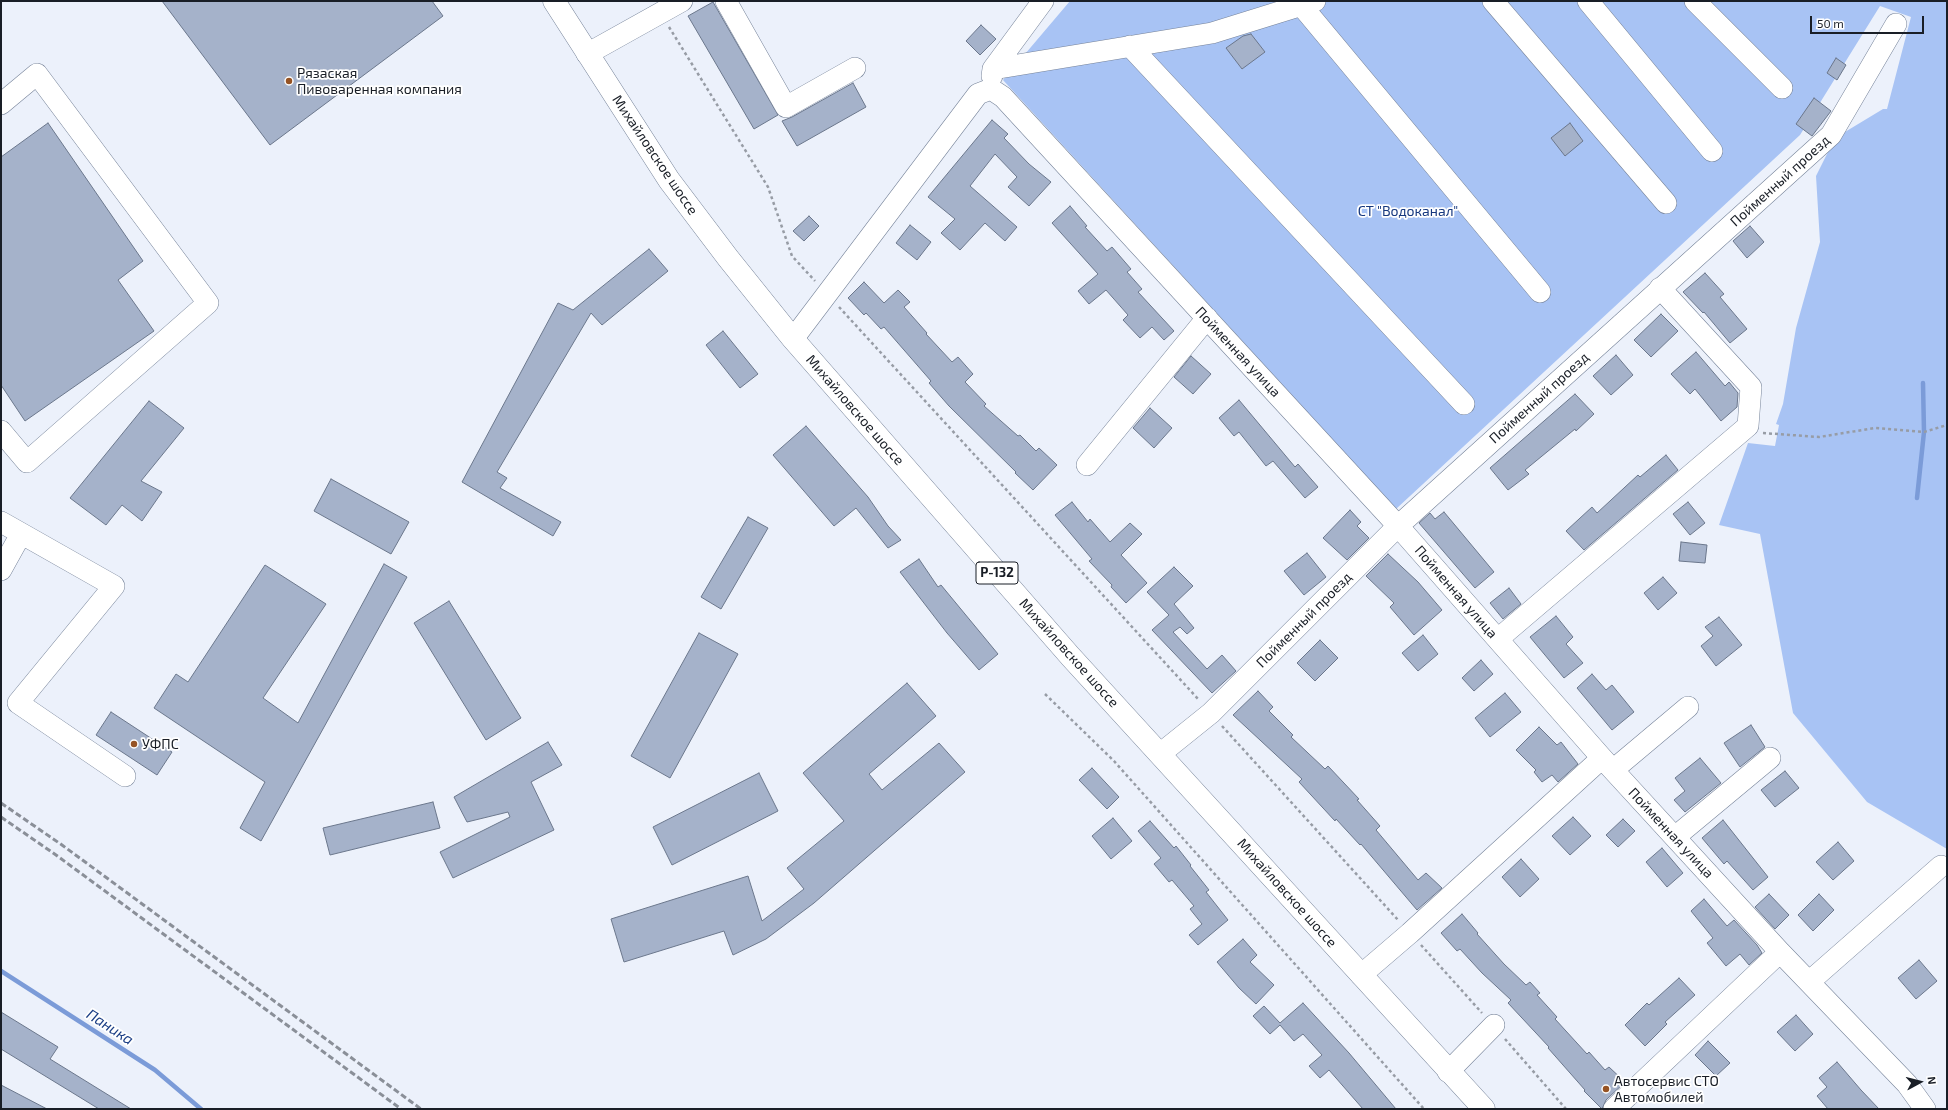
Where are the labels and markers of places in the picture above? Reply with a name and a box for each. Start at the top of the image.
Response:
place label: Рязаская Пивоваренная компания [297,65,462,98]
marker: Рязаская Пивоваренная компания [284,76,294,86]
place label: УФПС [142,736,179,752]
marker: УФПС [129,739,139,749]
place label: Автосервис СТО Автомобилей [1614,1073,1719,1106]
marker: Автосервис СТО Автомобилей [1601,1084,1611,1094]

